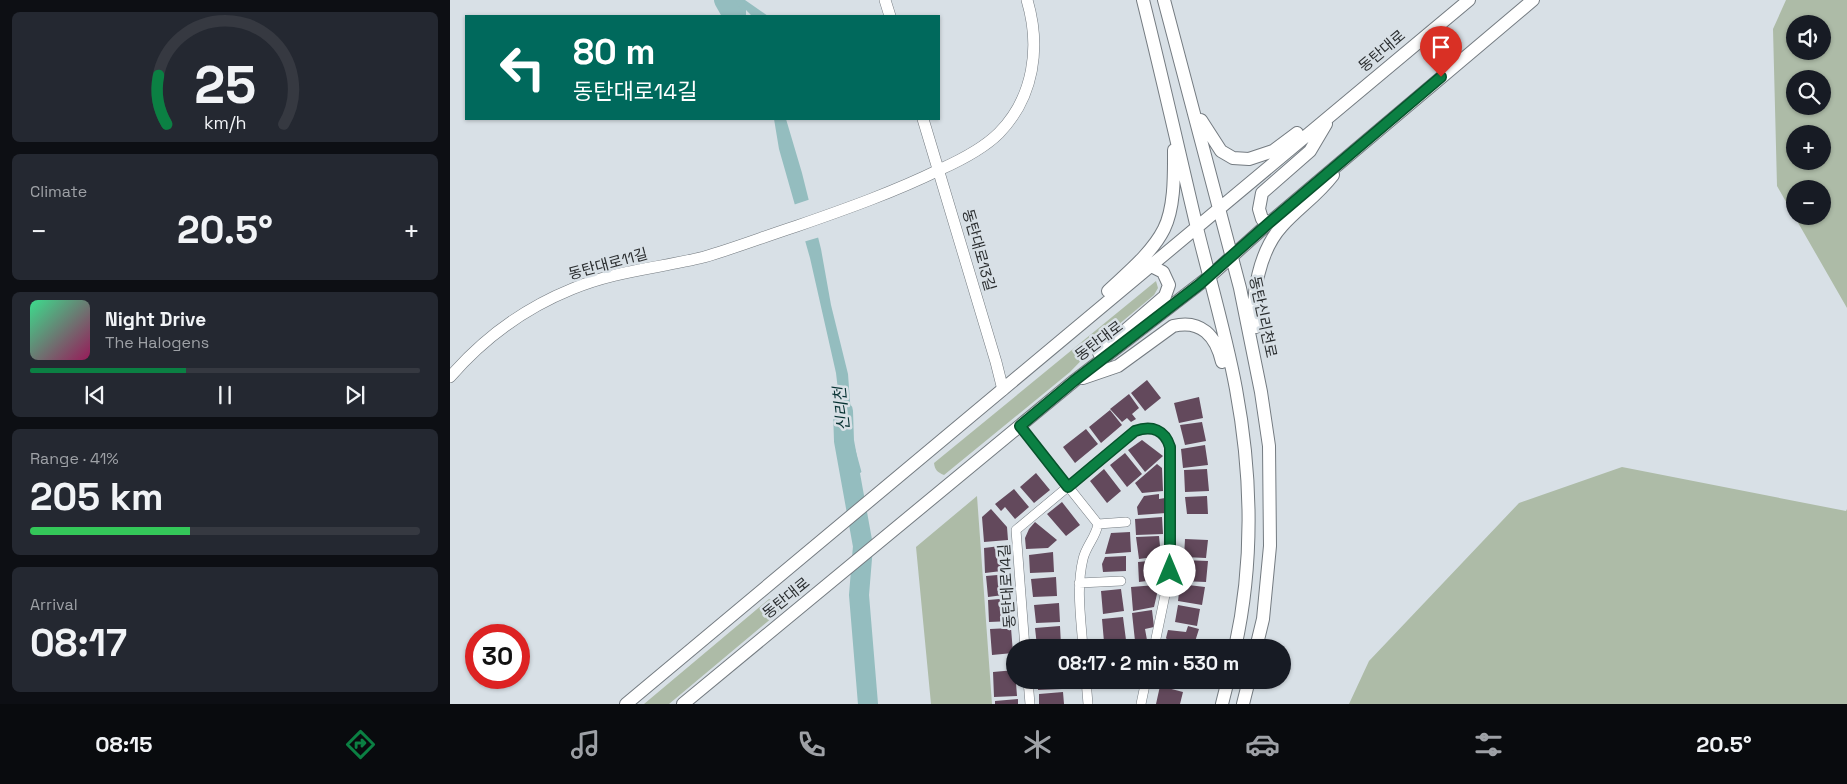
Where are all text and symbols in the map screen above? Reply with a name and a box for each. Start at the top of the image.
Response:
map controls [1786,15,1831,225]
button: sound [1786,15,1831,60]
street label: 동탄대로 [1354,26,1409,76]
pin [1420,26,1462,77]
text: 80 m [573,30,655,74]
icon: arrive [1427,33,1455,61]
icon: left [490,35,555,100]
text: 25 [194,52,256,118]
button: search [1786,70,1831,115]
text: 동탄대로14길 [573,77,697,105]
text: km/h [204,111,246,134]
button: + [1786,125,1831,170]
button: − [1786,180,1831,225]
text: Climate [30,181,87,202]
text: 20.5° [177,206,273,254]
street label: 동탄대로13길 [959,207,1000,293]
text: − [30,213,47,249]
text: + [403,213,420,249]
street label: 동탄대로11길 [566,244,650,283]
street label: 동탄신리천로 [1246,274,1281,359]
text: Night Drive [105,307,206,332]
street label: 동탄대로 [1071,316,1126,365]
text: The Halogens [105,332,209,353]
icon: previous [81,381,109,409]
icon: pause [211,381,239,409]
icon: next [341,381,369,409]
water label: 신리천 [829,384,854,432]
text: Range · 41% [30,448,119,469]
text: 205 km [30,473,164,521]
street label: 동탄대로14길 [994,543,1019,629]
position arrow [1143,544,1195,596]
street label: 동탄대로 [758,573,813,622]
text: Arrival [30,594,78,615]
text: 08:17 [30,619,127,667]
speed limit sign: 30 [465,624,530,689]
text: 08:17 · 2 min · 530 m [1058,651,1239,676]
icon: directions [343,727,378,762]
icon: music [568,727,603,762]
icon: phone [794,727,829,762]
icon: climate [1020,727,1055,762]
icon: car [1245,727,1280,762]
icon: filters [1471,727,1506,762]
text: 08:15 [95,730,152,758]
text: 20.5° [1696,730,1752,758]

